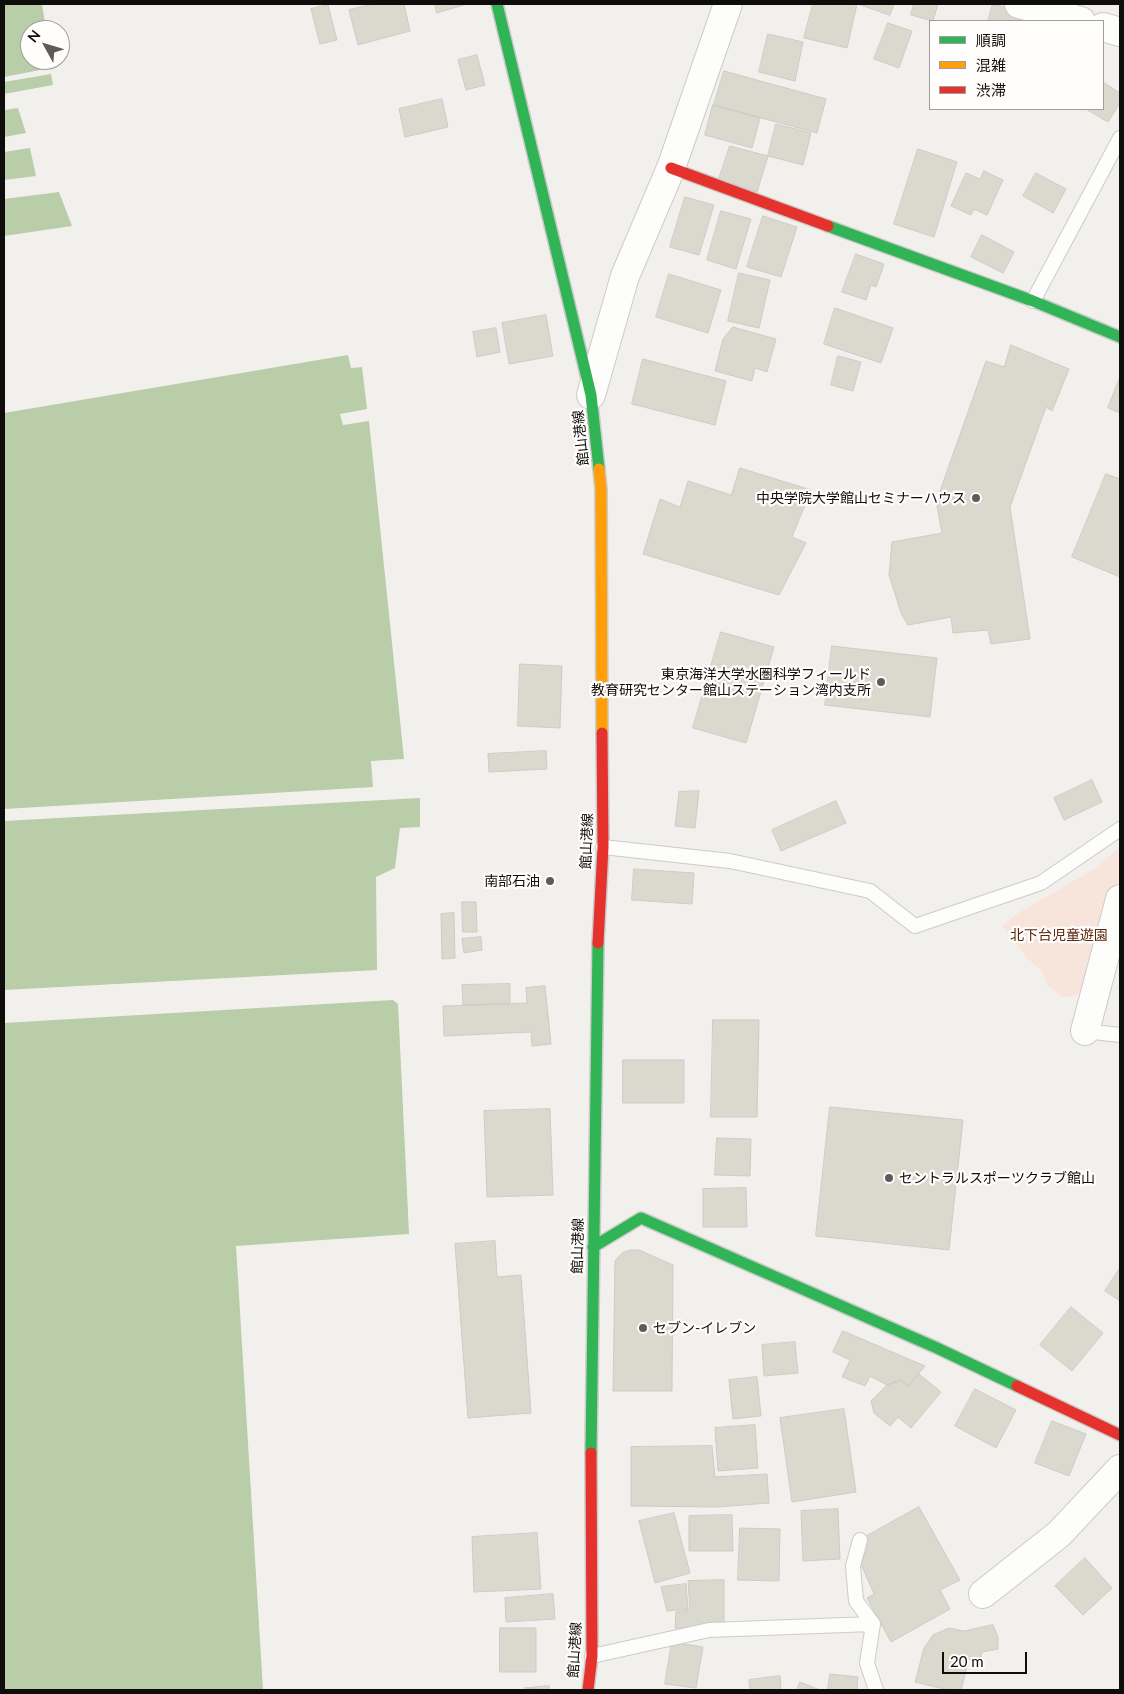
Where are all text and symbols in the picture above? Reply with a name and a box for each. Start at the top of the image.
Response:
north arrow [20,20,70,70]
legend [929,20,1104,110]
text: N [24,26,44,45]
text: 順調 [976,31,1006,49]
text: 混雑 [976,56,1006,74]
text: 渋滞 [976,81,1006,99]
street label: 館山港線 [570,409,592,467]
place label: 中央学院大学館山セミナーハウス [756,490,966,506]
marker: 中央学院大学館山セミナーハウス [970,492,982,504]
place label: 東京海洋大学水圏科学フィールド 教育研究センター館山ステーション湾内支所 [591,666,871,699]
marker: 東京海洋大学水圏科学フィールド 教育研究センター館山ステーション湾内支所 [875,676,887,688]
street label: 館山港線 [578,813,596,869]
place label: 南部石油 [484,873,540,889]
marker: 南部石油 [544,875,556,887]
park label: 北下台児童遊園 [1010,927,1108,943]
place label: セントラルスポーツクラブ館山 [899,1170,1095,1186]
marker: セントラルスポーツクラブ館山 [883,1172,895,1184]
street label: 館山港線 [569,1218,587,1274]
place label: セブン-イレブン [653,1320,756,1336]
marker: セブン-イレブン [637,1322,649,1334]
street label: 館山港線 [565,1622,585,1678]
scale bar [944,1642,1029,1674]
text: 20 m [950,1652,984,1670]

